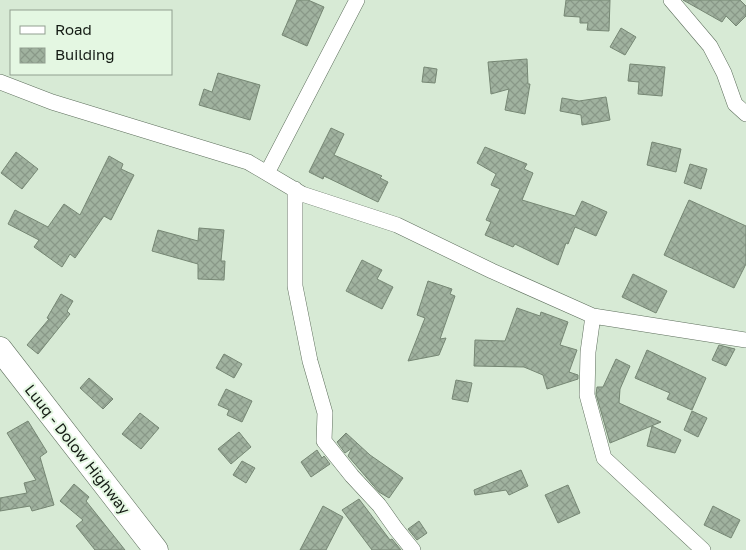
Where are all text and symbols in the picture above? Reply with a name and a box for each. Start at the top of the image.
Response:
legend [10,10,172,75]
text: Road [55,20,92,38]
text: Building [55,45,115,63]
street label: Luuq - Dolow Highway [22,380,135,518]

